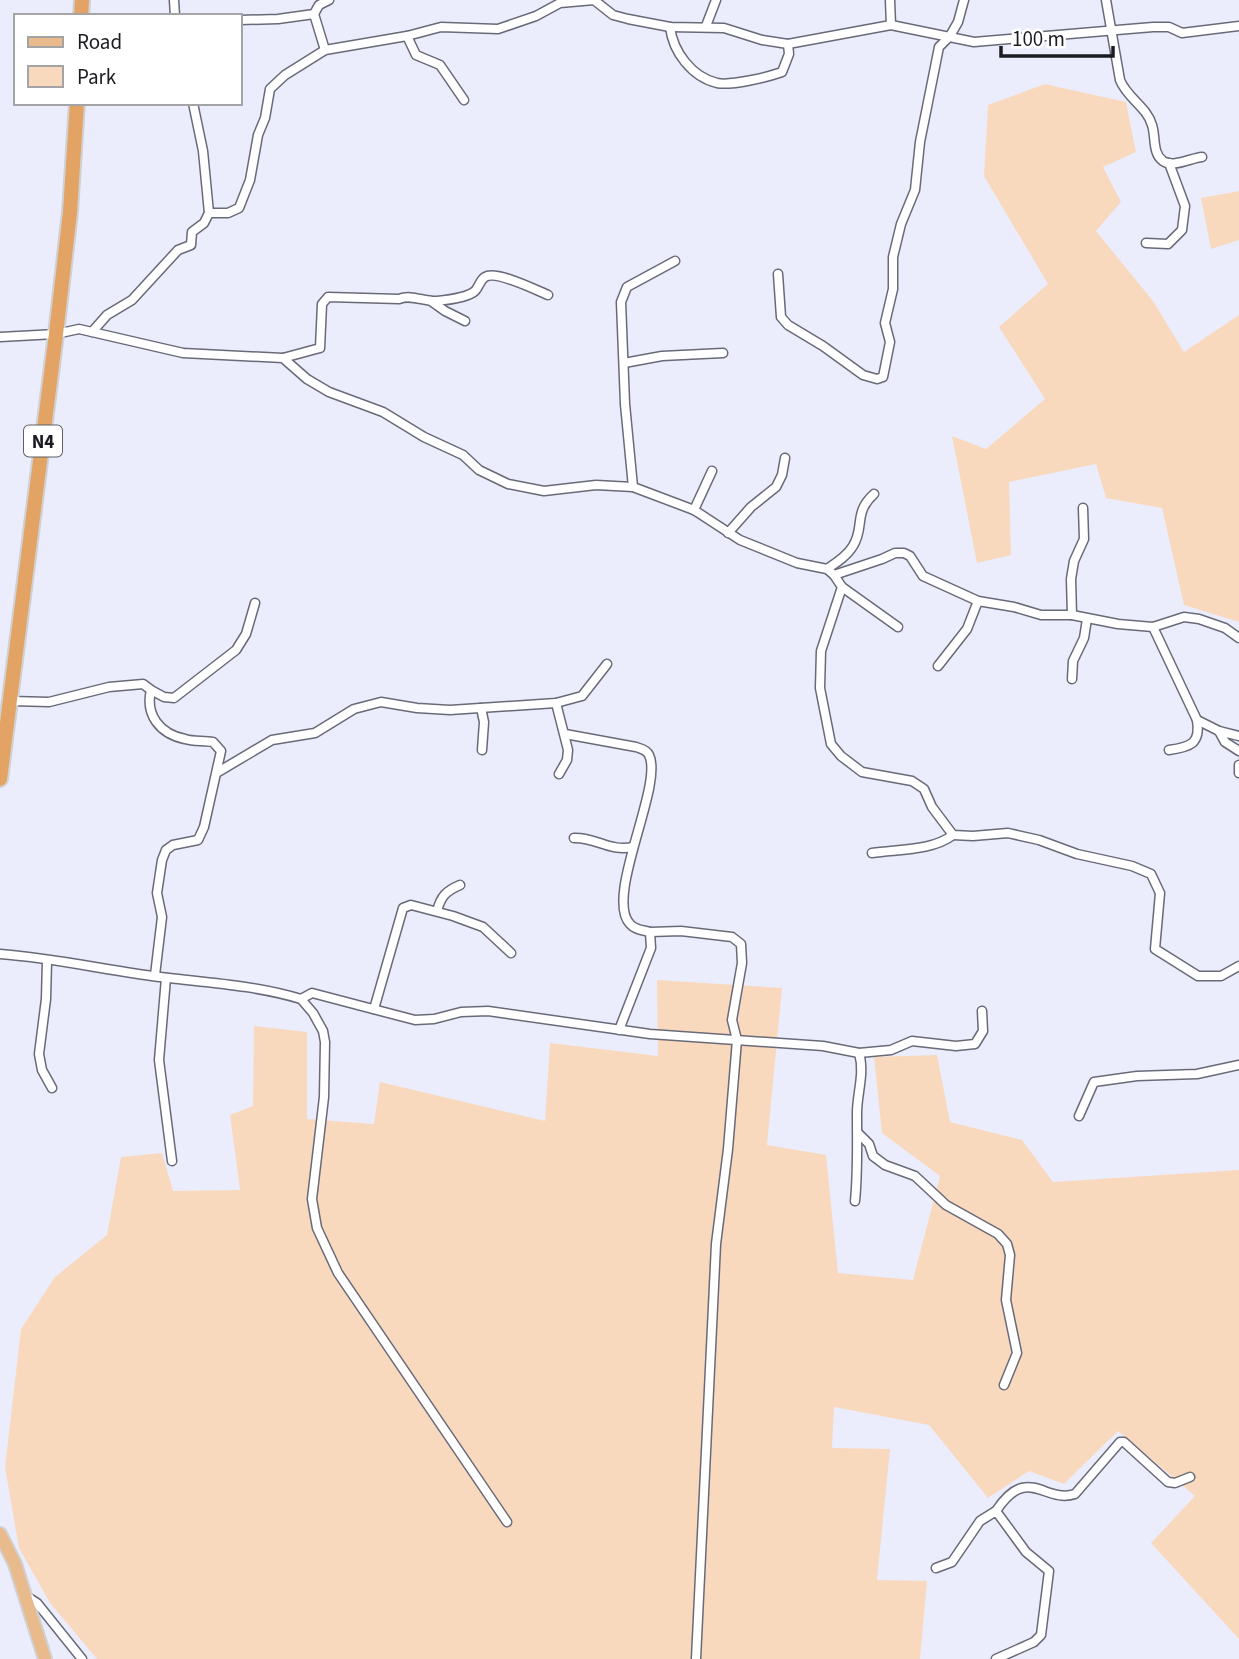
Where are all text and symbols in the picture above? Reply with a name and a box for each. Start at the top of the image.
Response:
legend [14,14,242,105]
scale bar [1001,14,1113,58]
text: 100 m [1012,24,1065,54]
text: Road [77,27,122,57]
text: Park [77,62,117,92]
road number: N4 [24,426,62,456]

